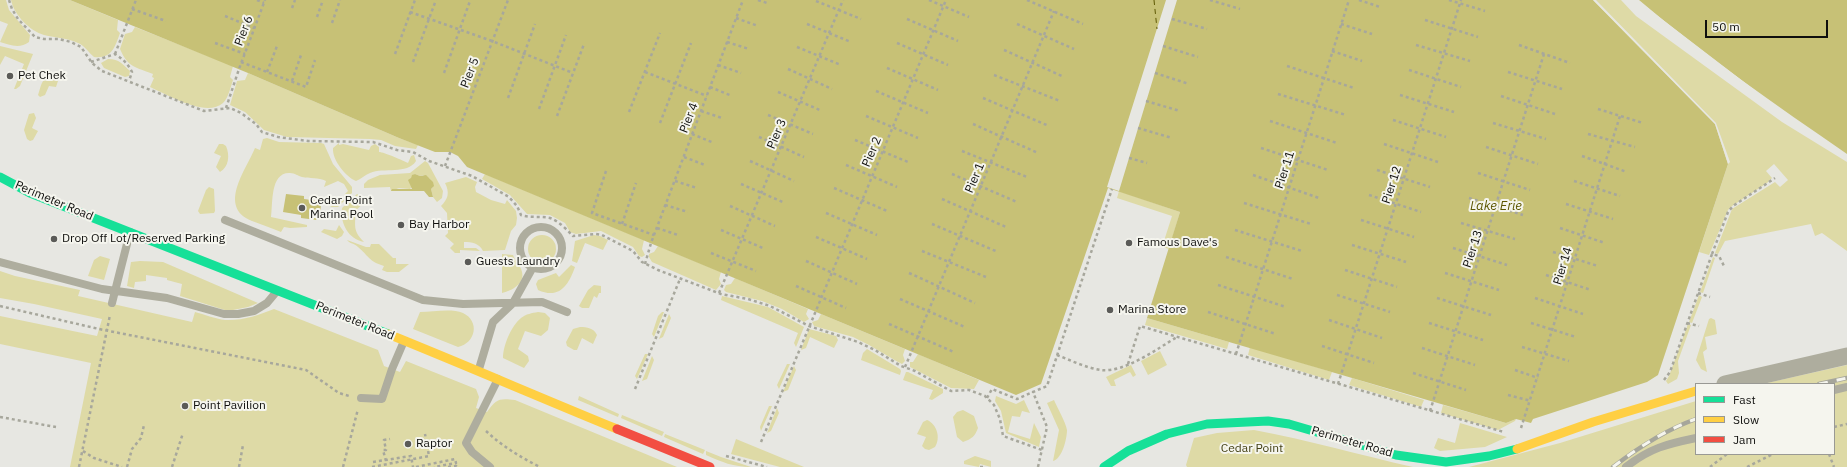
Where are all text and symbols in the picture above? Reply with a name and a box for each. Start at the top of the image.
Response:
scale bar [1707,12,1830,38]
street label: Pier 6 [232,14,256,48]
text: 50 m [1712,19,1740,34]
street label: Pier 5 [458,56,482,90]
place label: Pet Chek [18,69,66,83]
marker: Pet Chek [5,71,15,81]
street label: Pier 4 [677,101,701,135]
street label: Pier 3 [764,117,790,151]
street label: Pier 2 [859,135,885,169]
street label: Pier 11 [1272,149,1298,191]
street label: Pier 1 [962,161,988,195]
street label: Pier 12 [1379,164,1405,206]
street label: Perimeter Road [13,178,95,224]
place label: Cedar Point Marina Pool [310,194,373,222]
water label: Lake Erie [1470,198,1522,214]
marker: Cedar Point Marina Pool [297,203,307,213]
place label: Bay Harbor [409,218,469,232]
marker: Bay Harbor [396,220,406,230]
street label: Pier 13 [1460,228,1486,270]
place label: Drop Off Lot/Reserved Parking [62,232,225,246]
marker: Drop Off Lot/Reserved Parking [49,234,59,244]
place label: Famous Dave's [1137,236,1218,250]
marker: Famous Dave's [1124,238,1134,248]
street label: Pier 14 [1550,245,1576,287]
place label: Guests Laundry [476,255,560,269]
marker: Guests Laundry [463,257,473,267]
street label: Perimeter Road [314,299,396,343]
place label: Marina Store [1118,303,1186,317]
marker: Marina Store [1105,305,1115,315]
legend [1695,383,1835,455]
text: Fast [1733,392,1756,407]
place label: Point Pavilion [193,399,266,413]
marker: Point Pavilion [180,401,190,411]
text: Slow [1733,412,1759,427]
street label: Perimeter Road [1310,424,1394,460]
text: Jam [1733,432,1756,447]
place label: Raptor [416,437,452,451]
marker: Raptor [403,439,413,449]
park label: Cedar Point [1221,442,1283,456]

